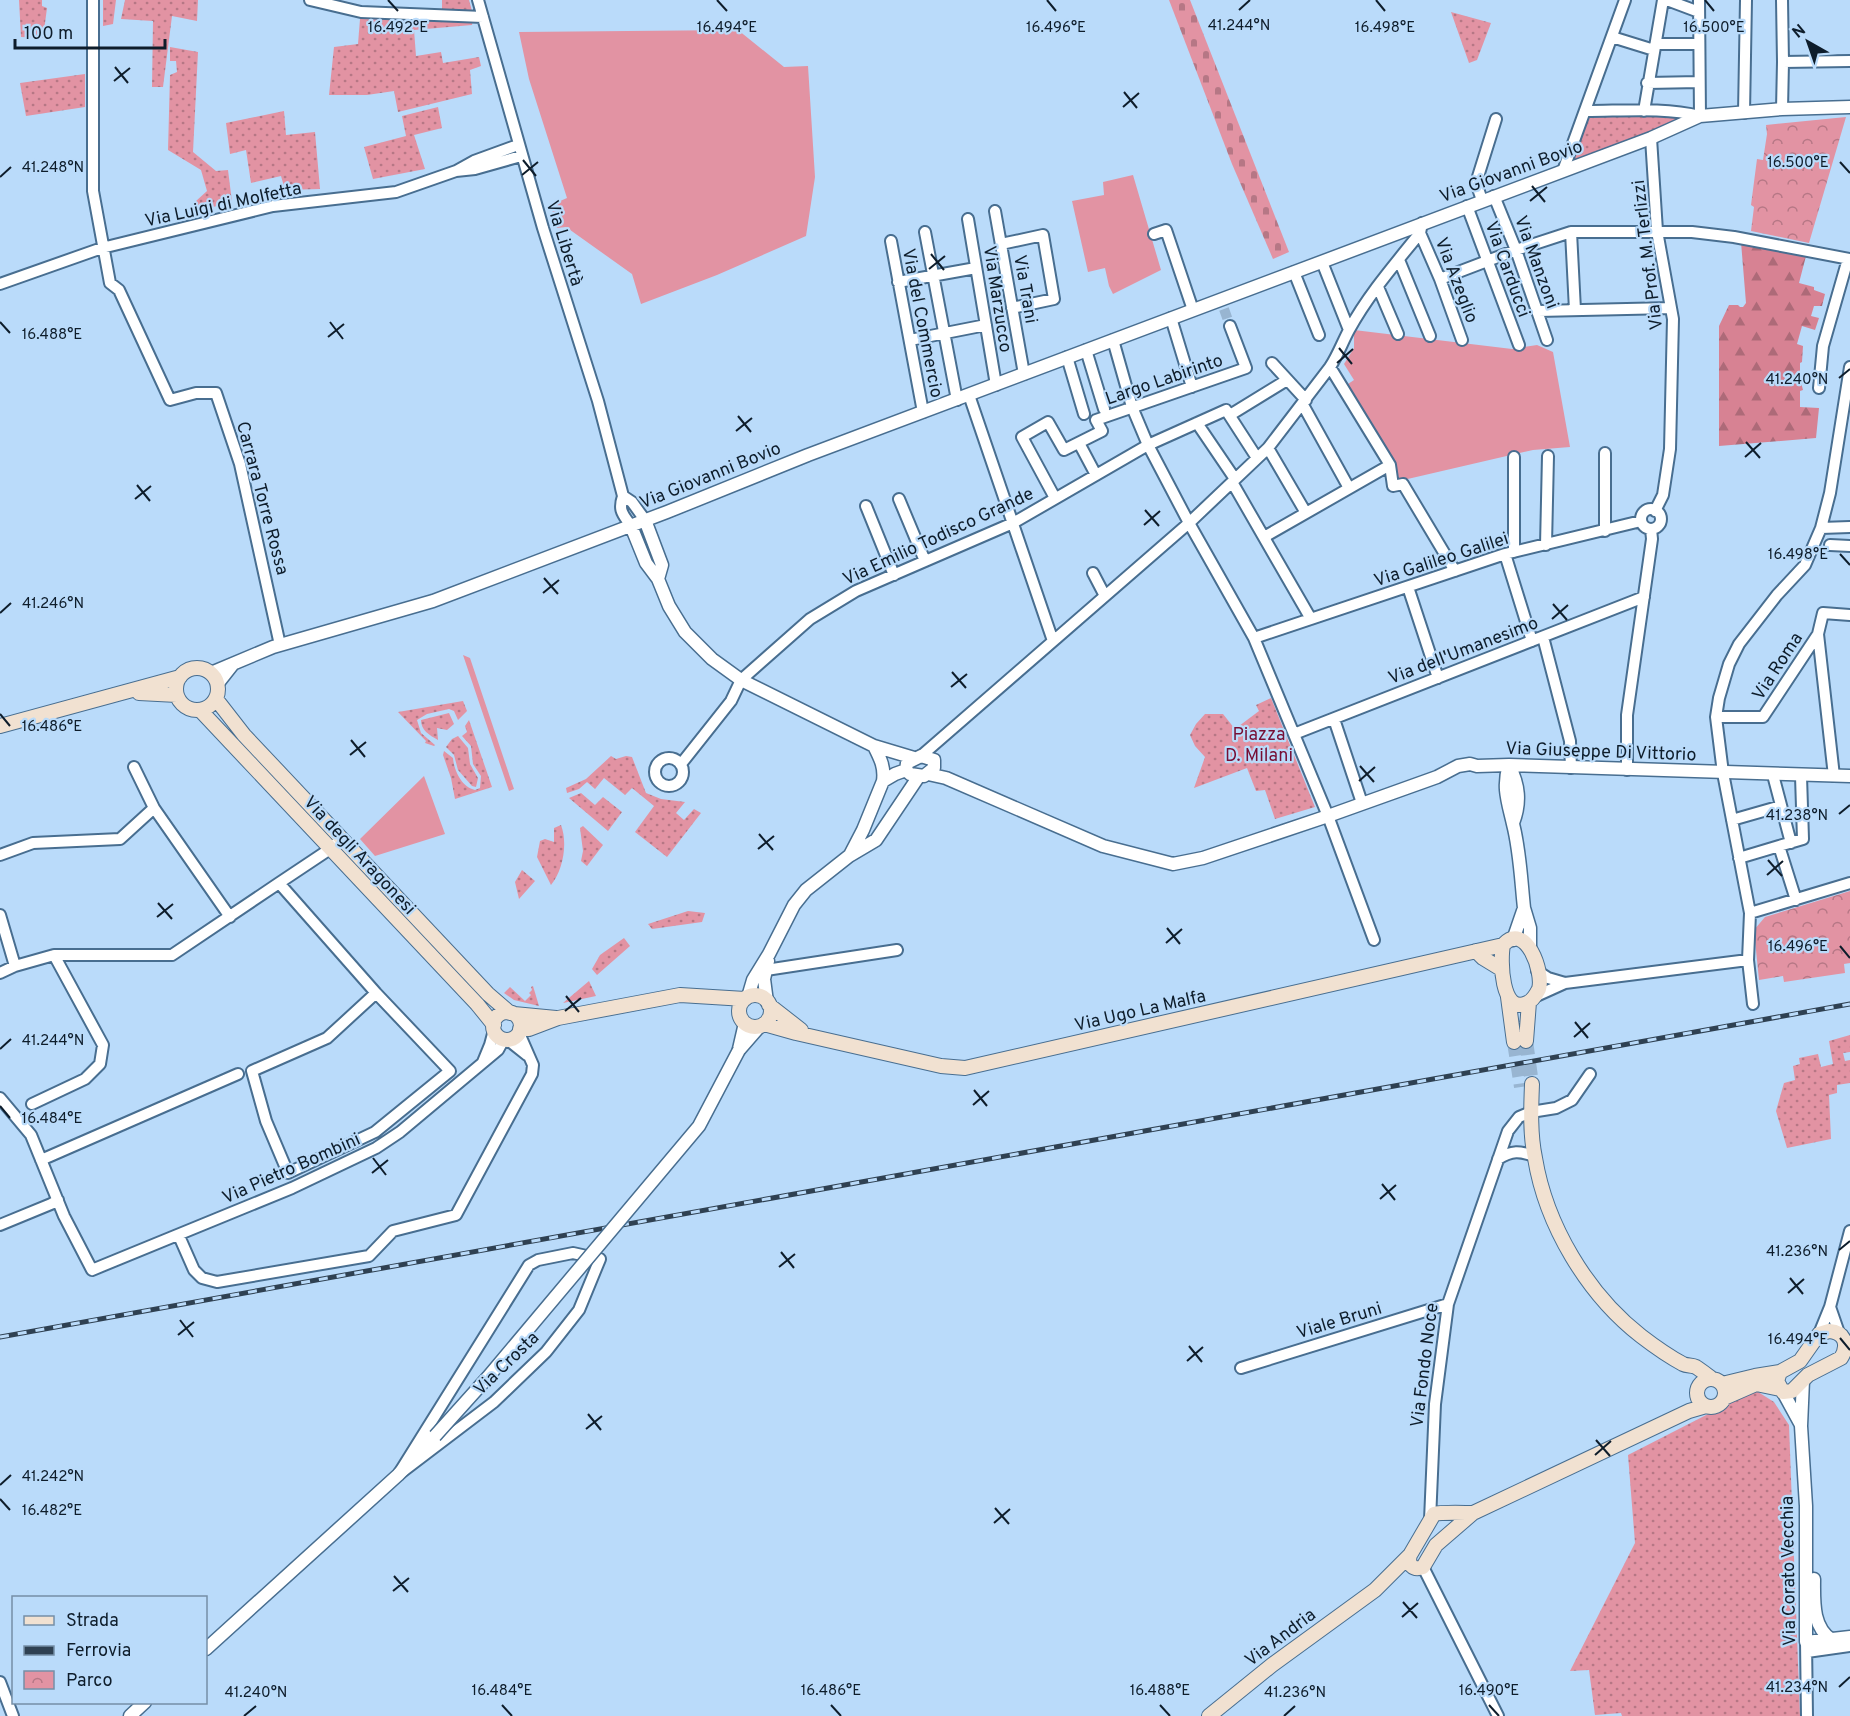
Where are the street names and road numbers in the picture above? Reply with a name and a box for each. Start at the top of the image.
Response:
street label: Via Giovanni Bovio [1437,136,1586,209]
street label: Via Luigi di Molfetta [143,178,304,233]
street label: Via Prof. M. Terlizzi [1628,178,1669,331]
street label: Via Libertà [540,198,587,289]
street label: Via Manzoni [1508,213,1563,312]
street label: Via Carducci [1479,218,1535,321]
street label: Via Azeglio [1429,234,1482,327]
street label: Via Marzucco [977,244,1016,354]
street label: Via del Commercio [896,247,947,400]
street label: Via Trani [1007,253,1042,325]
street label: Largo Labirinto [1103,350,1226,411]
street label: Carrara Torre Rossa [230,419,293,578]
street label: Via Giovanni Bovio [636,438,785,515]
street label: Via Emilio Todisco Grande [840,483,1038,592]
street label: Via Galileo Galilei [1371,528,1512,593]
street label: Via dell'Umanesimo [1385,612,1542,691]
street label: Via Roma [1748,629,1809,705]
street label: Via Giuseppe Di Vittorio [1505,738,1697,767]
street label: Via degli Aragonesi [298,792,420,920]
street label: Via Ugo La Malfa [1072,985,1208,1038]
street label: Via Pietro Bombini [219,1129,364,1210]
street label: Viale Bruni [1294,1298,1385,1345]
street label: Via Fondo Noce [1406,1302,1445,1429]
street label: Via Crosta [469,1327,545,1401]
street label: Via Corato Vecchia [1777,1496,1802,1646]
street label: Via Andria [1241,1604,1321,1672]

